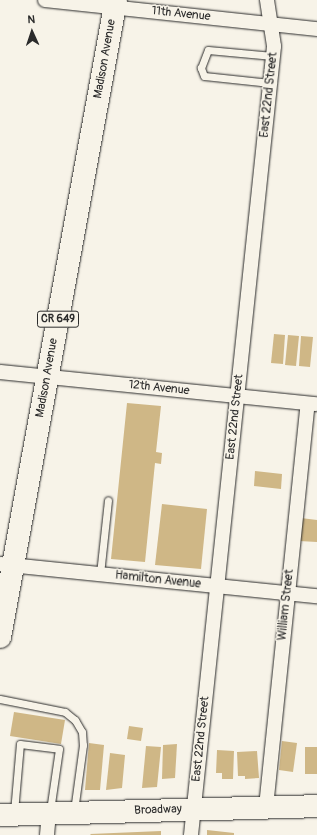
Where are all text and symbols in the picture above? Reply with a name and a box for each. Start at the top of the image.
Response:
street label: 11th Avenue [151,4,211,24]
north arrow [12,12,52,52]
text: N [27,13,35,26]
street label: Madison Avenue [91,18,119,100]
street label: East 22nd Street [257,52,281,138]
road number: CR 649 [37,310,79,328]
street label: Madison Avenue [33,337,61,419]
street label: East 22nd Street [223,374,247,460]
street label: 12th Avenue [128,378,190,398]
street label: Hamilton Avenue [114,568,202,592]
street label: William Street [275,569,297,641]
street label: East 22nd Street [189,696,213,782]
street label: Broadway [134,802,182,818]

